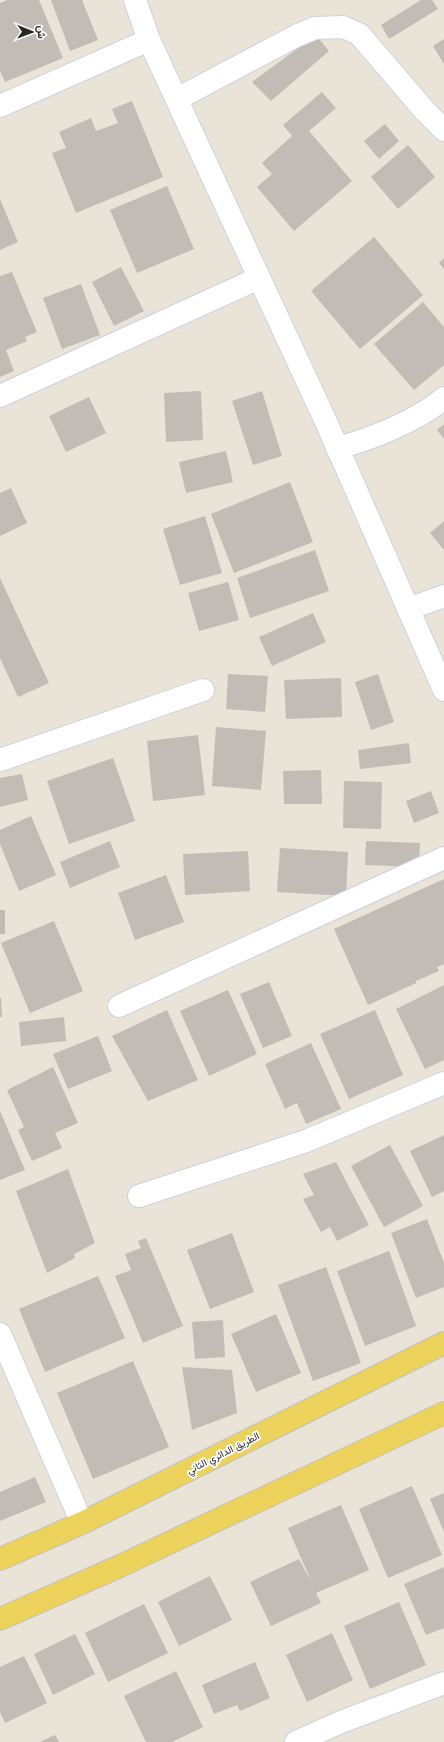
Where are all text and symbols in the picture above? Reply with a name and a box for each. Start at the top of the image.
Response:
north arrow [12,12,52,52]
text: ش [35,25,49,39]
street label: الطريق الدائري الثاني [185,1429,262,1479]

